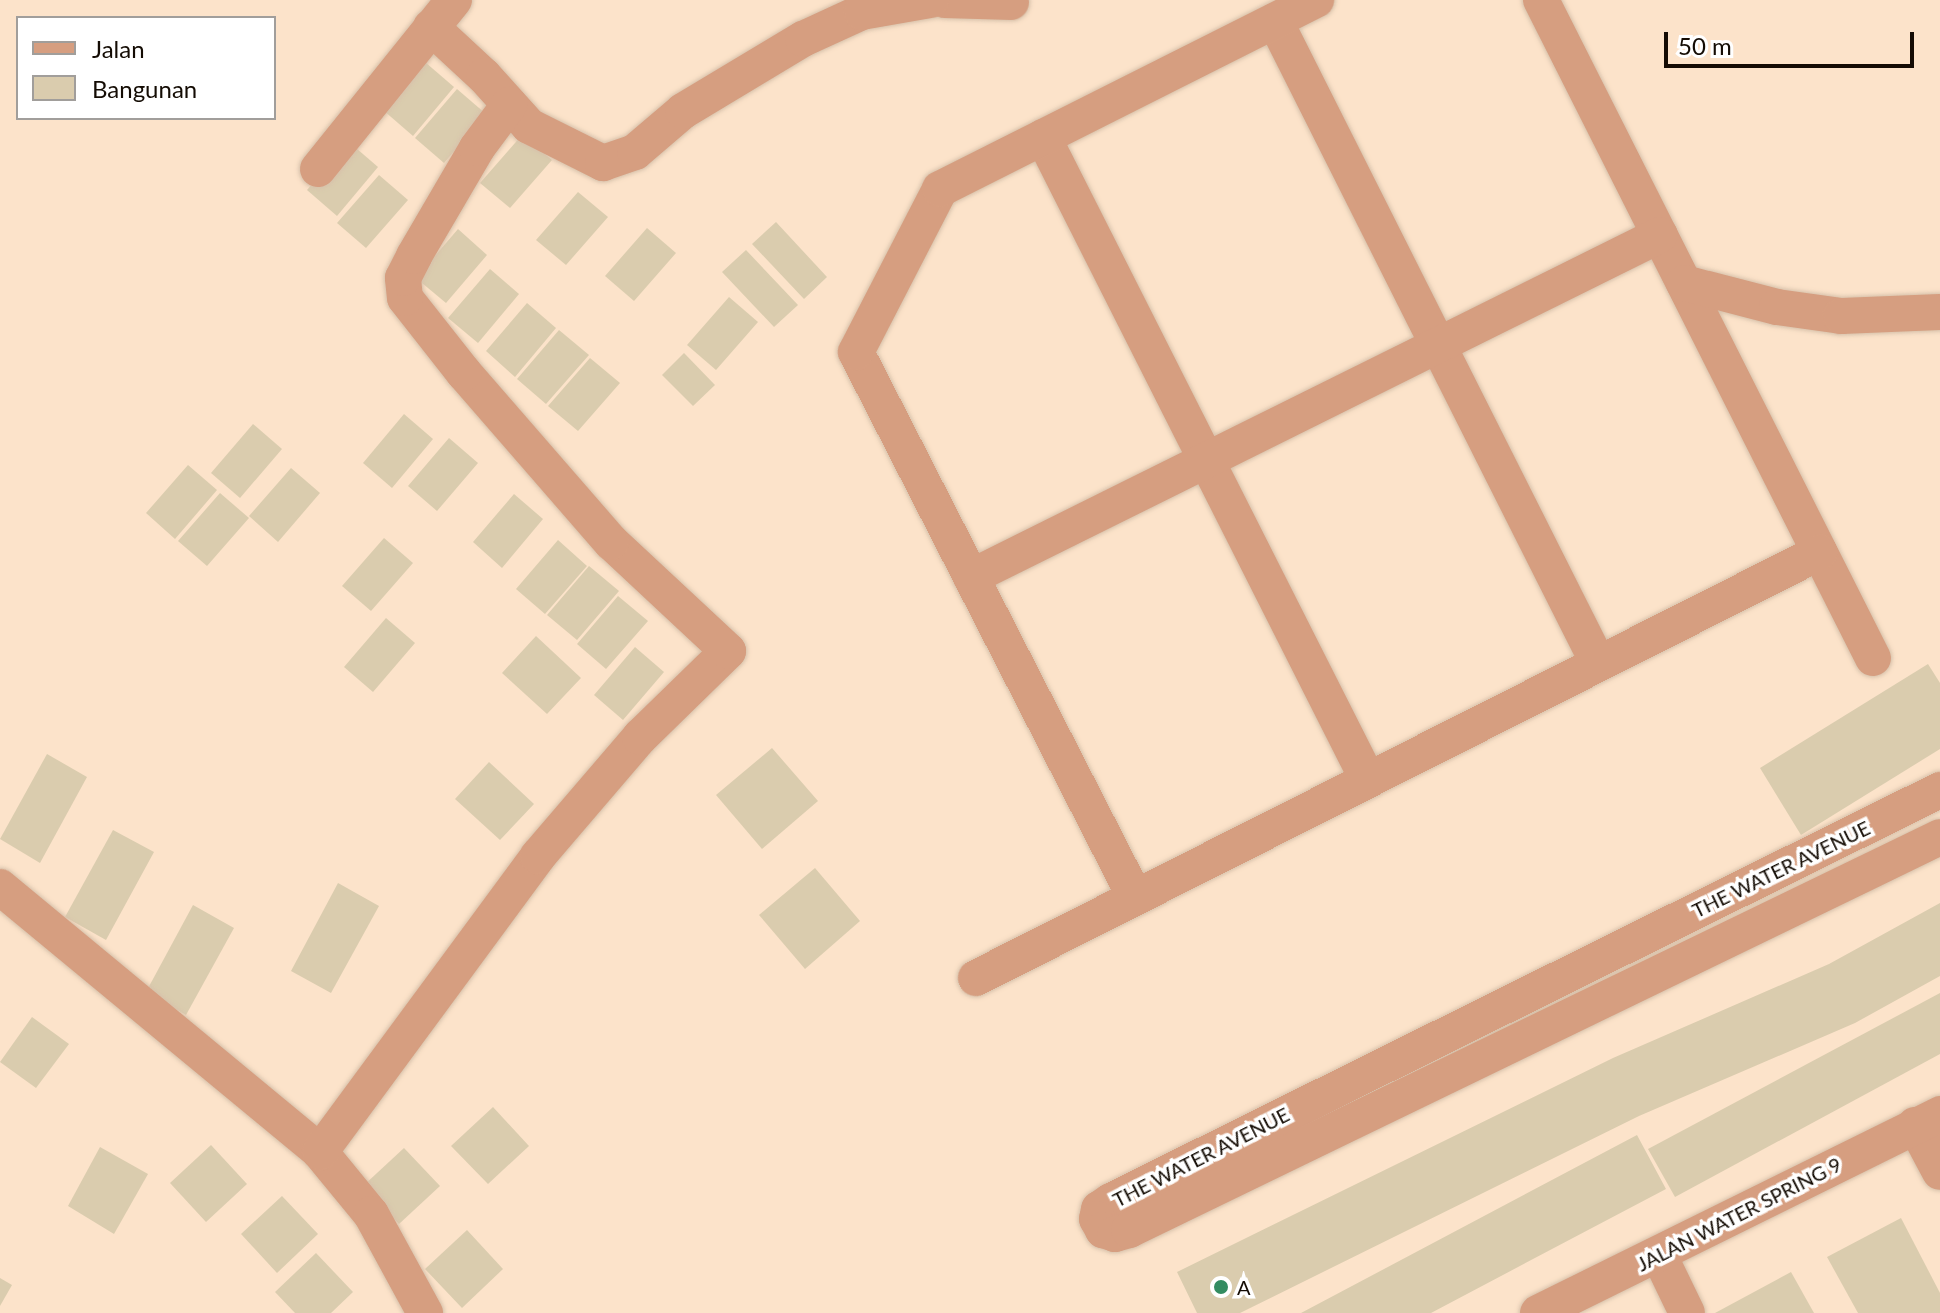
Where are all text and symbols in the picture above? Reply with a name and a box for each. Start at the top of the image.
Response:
legend [16,16,276,120]
scale bar [1668,16,1918,66]
text: 50 m [1678,31,1732,60]
text: Jalan [92,34,145,63]
text: Bangunan [92,74,197,103]
street label: THE WATER AVENUE [1688,815,1874,923]
street label: THE WATER AVENUE [1108,1102,1294,1212]
street label: JALAN WATER SPRING 9 [1633,1152,1845,1276]
place label: A [1237,1275,1251,1299]
marker: A [1212,1278,1230,1296]

